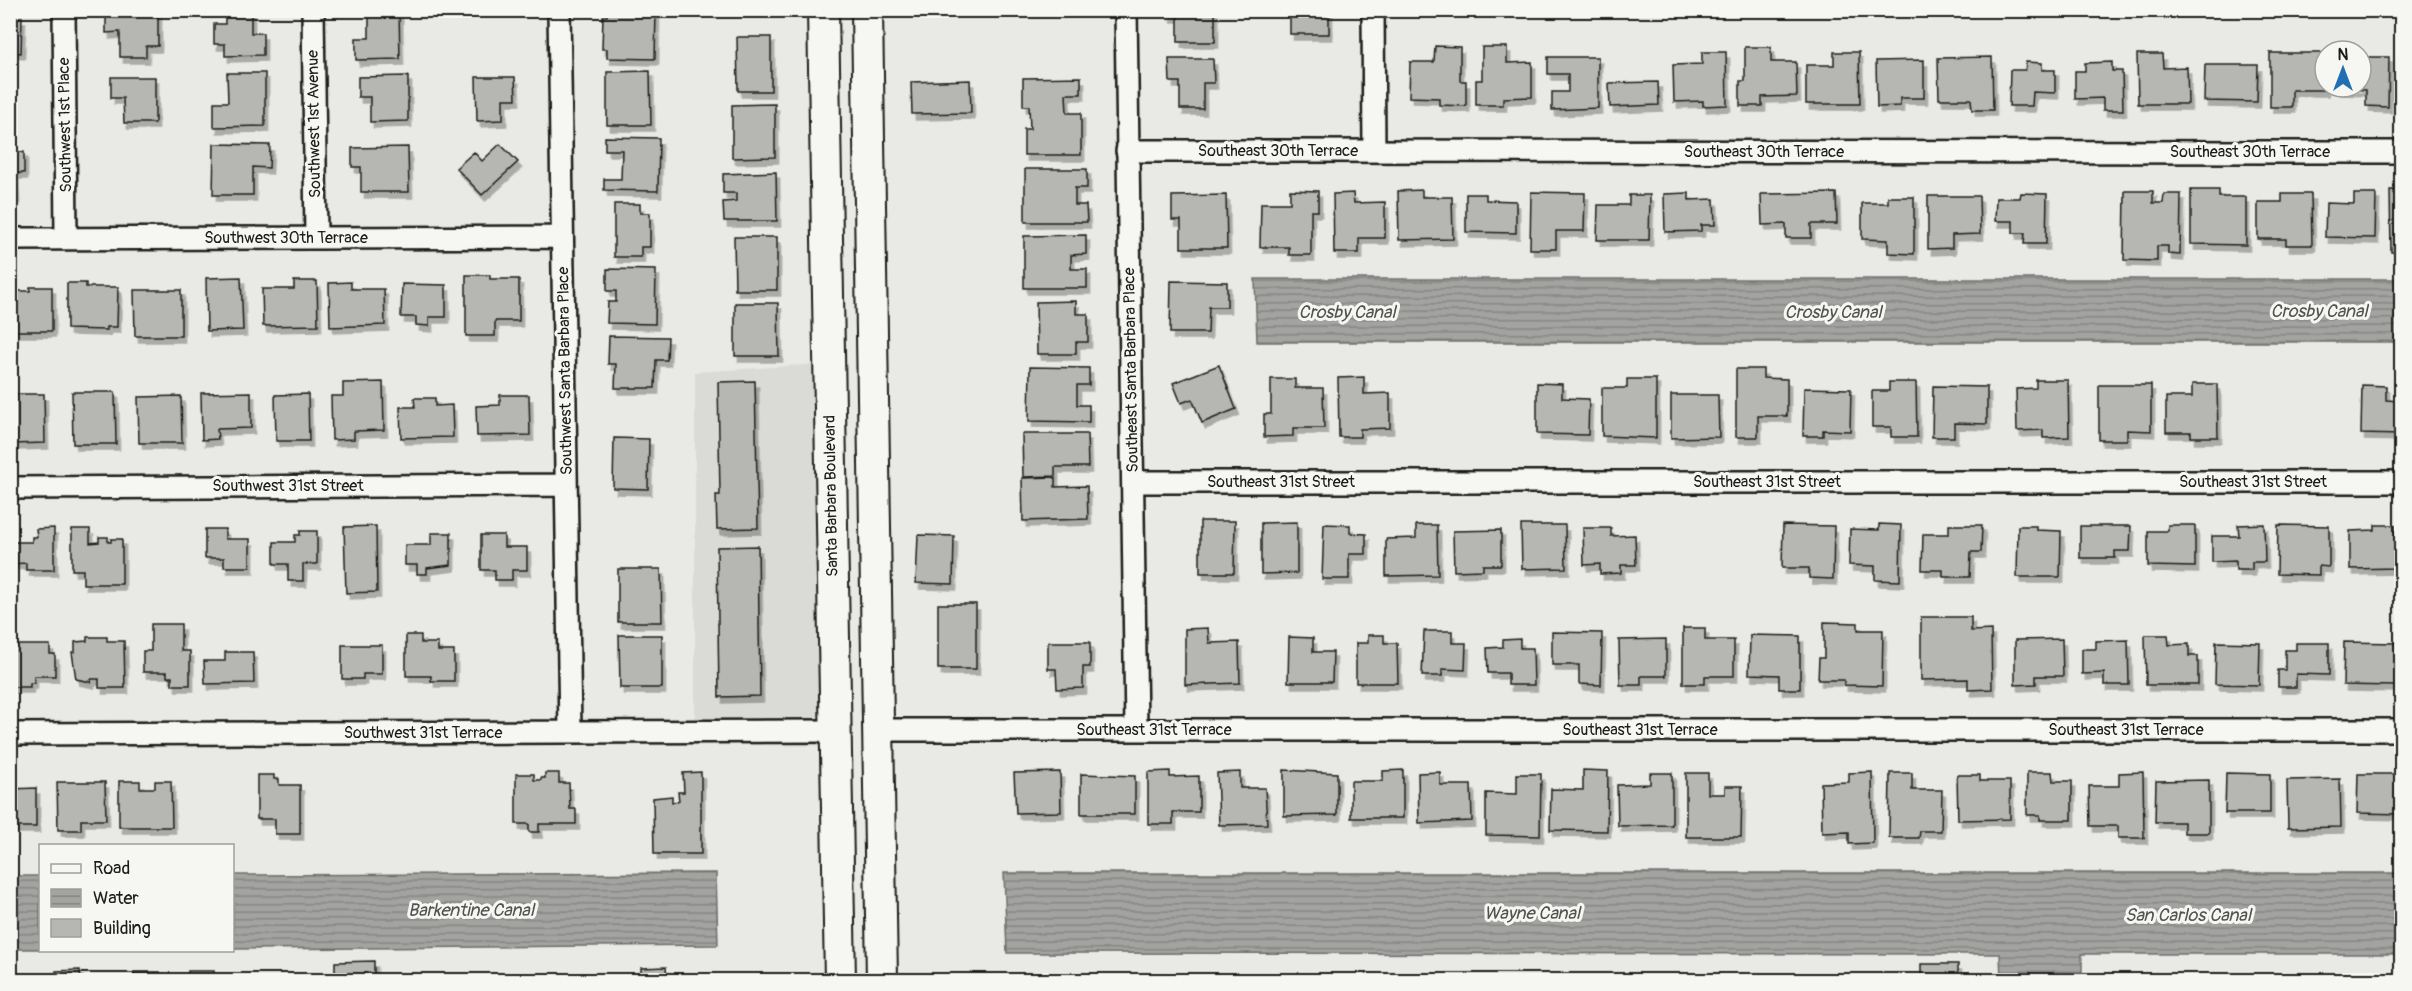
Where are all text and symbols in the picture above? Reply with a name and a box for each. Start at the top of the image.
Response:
north arrow [2313,39,2373,99]
text: N [2338,45,2349,65]
street label: Southwest 1st Avenue [303,50,325,198]
street label: Southwest 1st Place [54,57,76,193]
street label: Southeast 30th Terrace [1198,141,1358,161]
street label: Southeast 30th Terrace [1684,142,1844,162]
street label: Southeast 30th Terrace [2170,142,2330,162]
street label: Southwest 30th Terrace [204,228,368,248]
street label: Southwest Santa Barbara Place [553,267,577,475]
street label: Southeast Santa Barbara Place [1119,267,1143,473]
water label: Crosby Canal [2270,300,2369,323]
water label: Crosby Canal [1298,301,1397,324]
water label: Crosby Canal [1784,301,1883,324]
street label: Santa Barbara Boulevard [820,415,842,577]
street label: Southeast 31st Street [1207,472,1356,492]
street label: Southeast 31st Street [1693,472,1842,492]
street label: Southeast 31st Street [2179,472,2328,492]
street label: Southwest 31st Street [212,476,364,496]
street label: Southeast 31st Terrace [1076,720,1232,740]
street label: Southeast 31st Terrace [1562,720,1718,740]
street label: Southeast 31st Terrace [2048,720,2204,740]
street label: Southwest 31st Terrace [344,723,502,743]
legend [39,844,234,952]
text: Road [93,857,130,880]
text: Water [93,887,139,910]
water label: Barkentine Canal [408,899,536,922]
water label: Wayne Canal [1484,902,1582,925]
water label: San Carlos Canal [2125,904,2253,927]
text: Building [93,917,151,940]

